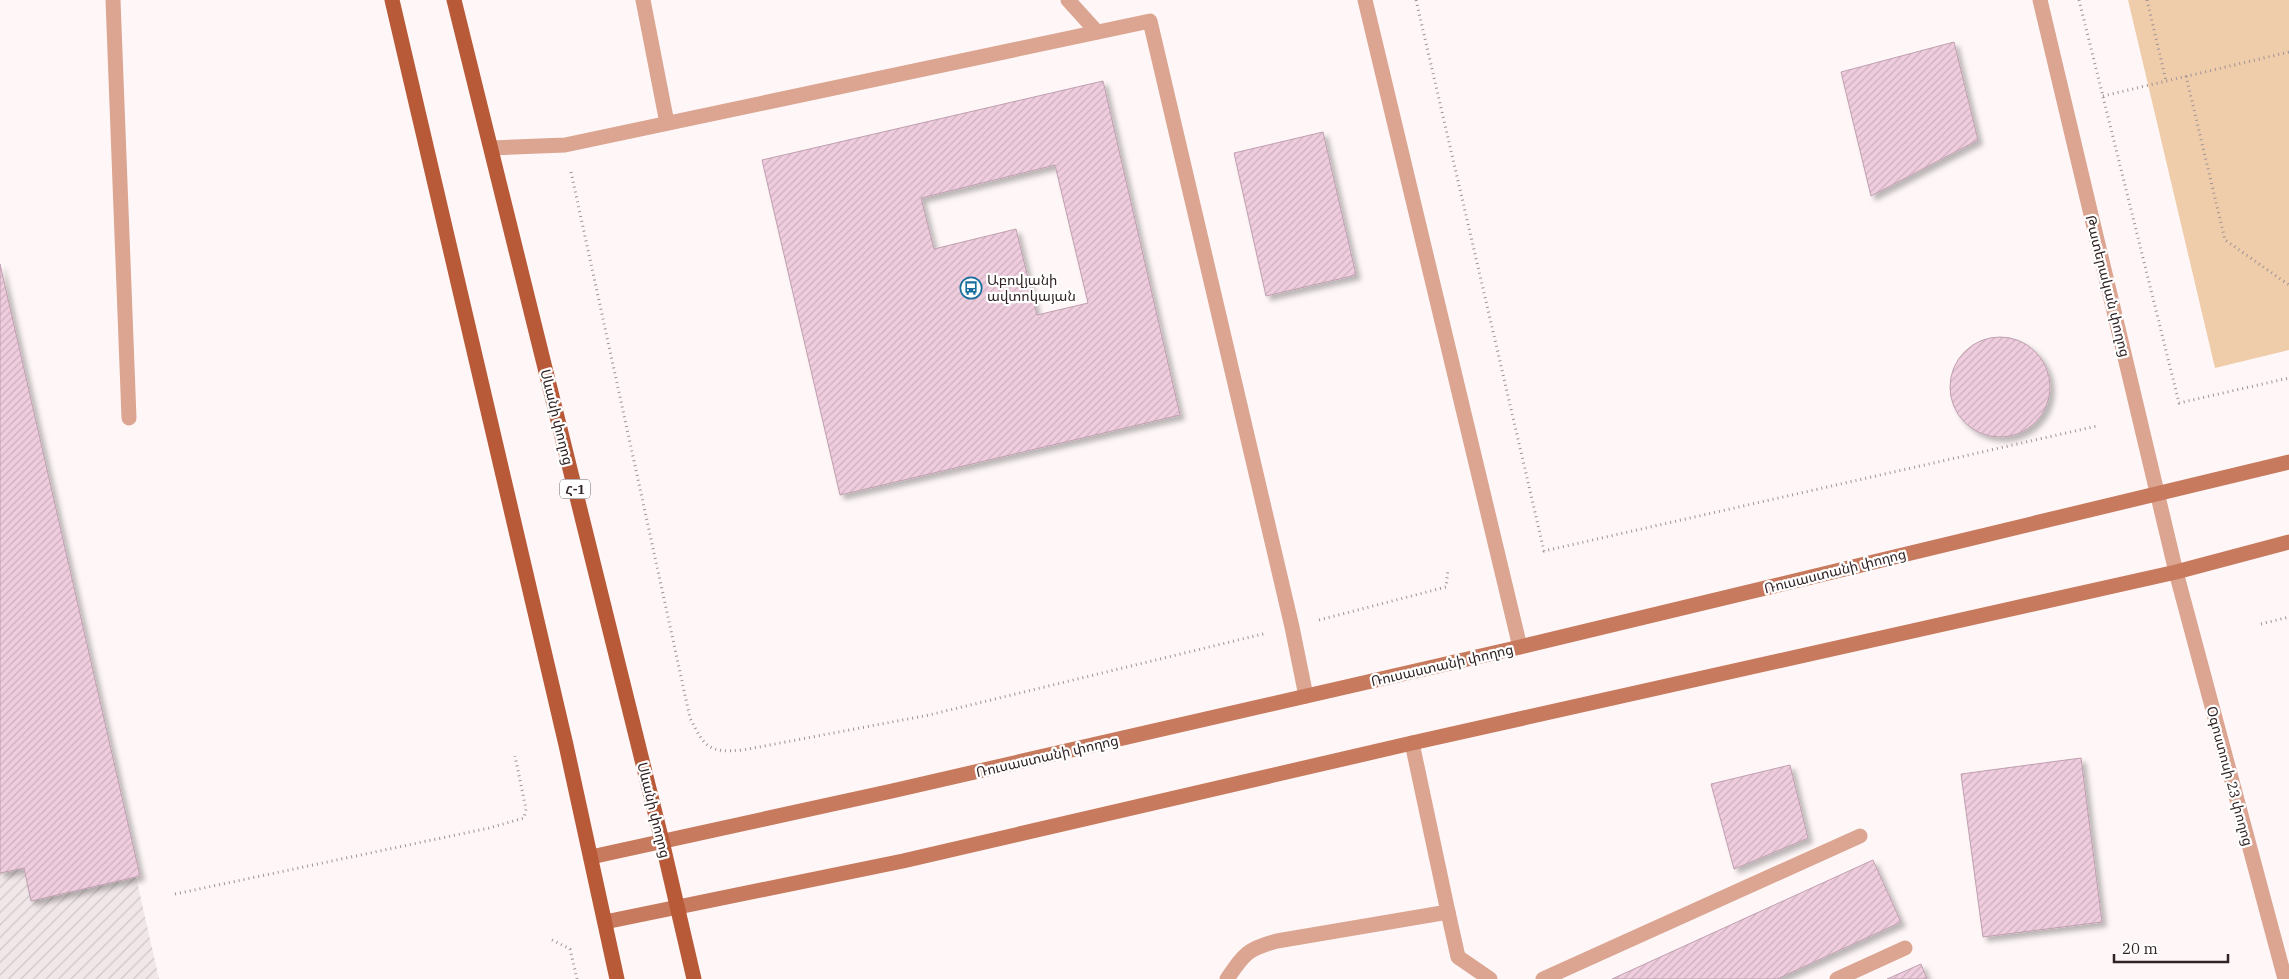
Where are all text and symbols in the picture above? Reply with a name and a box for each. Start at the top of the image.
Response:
street label: Թատերական փողոց [2082,213,2134,359]
place label: Աբովյանի ավտոկայան [987,271,1076,305]
bus stop icon: Աբովյանի ավտոկայան [959,276,983,300]
street label: Սևանի փողոց [536,367,578,467]
road number: Հ-1 [560,479,590,498]
street label: Ռուսաստանի փողոց [1762,545,1908,597]
street label: Ռուսաստանի փողոց [1369,640,1515,690]
street label: Օգոստոսի 23 փողոց [2203,704,2257,848]
street label: Ռուսաստանի փողոց [974,731,1120,781]
street label: Սևանի փողոց [633,760,675,860]
scale bar [2114,932,2228,964]
text: 20 m [2122,939,2158,958]

